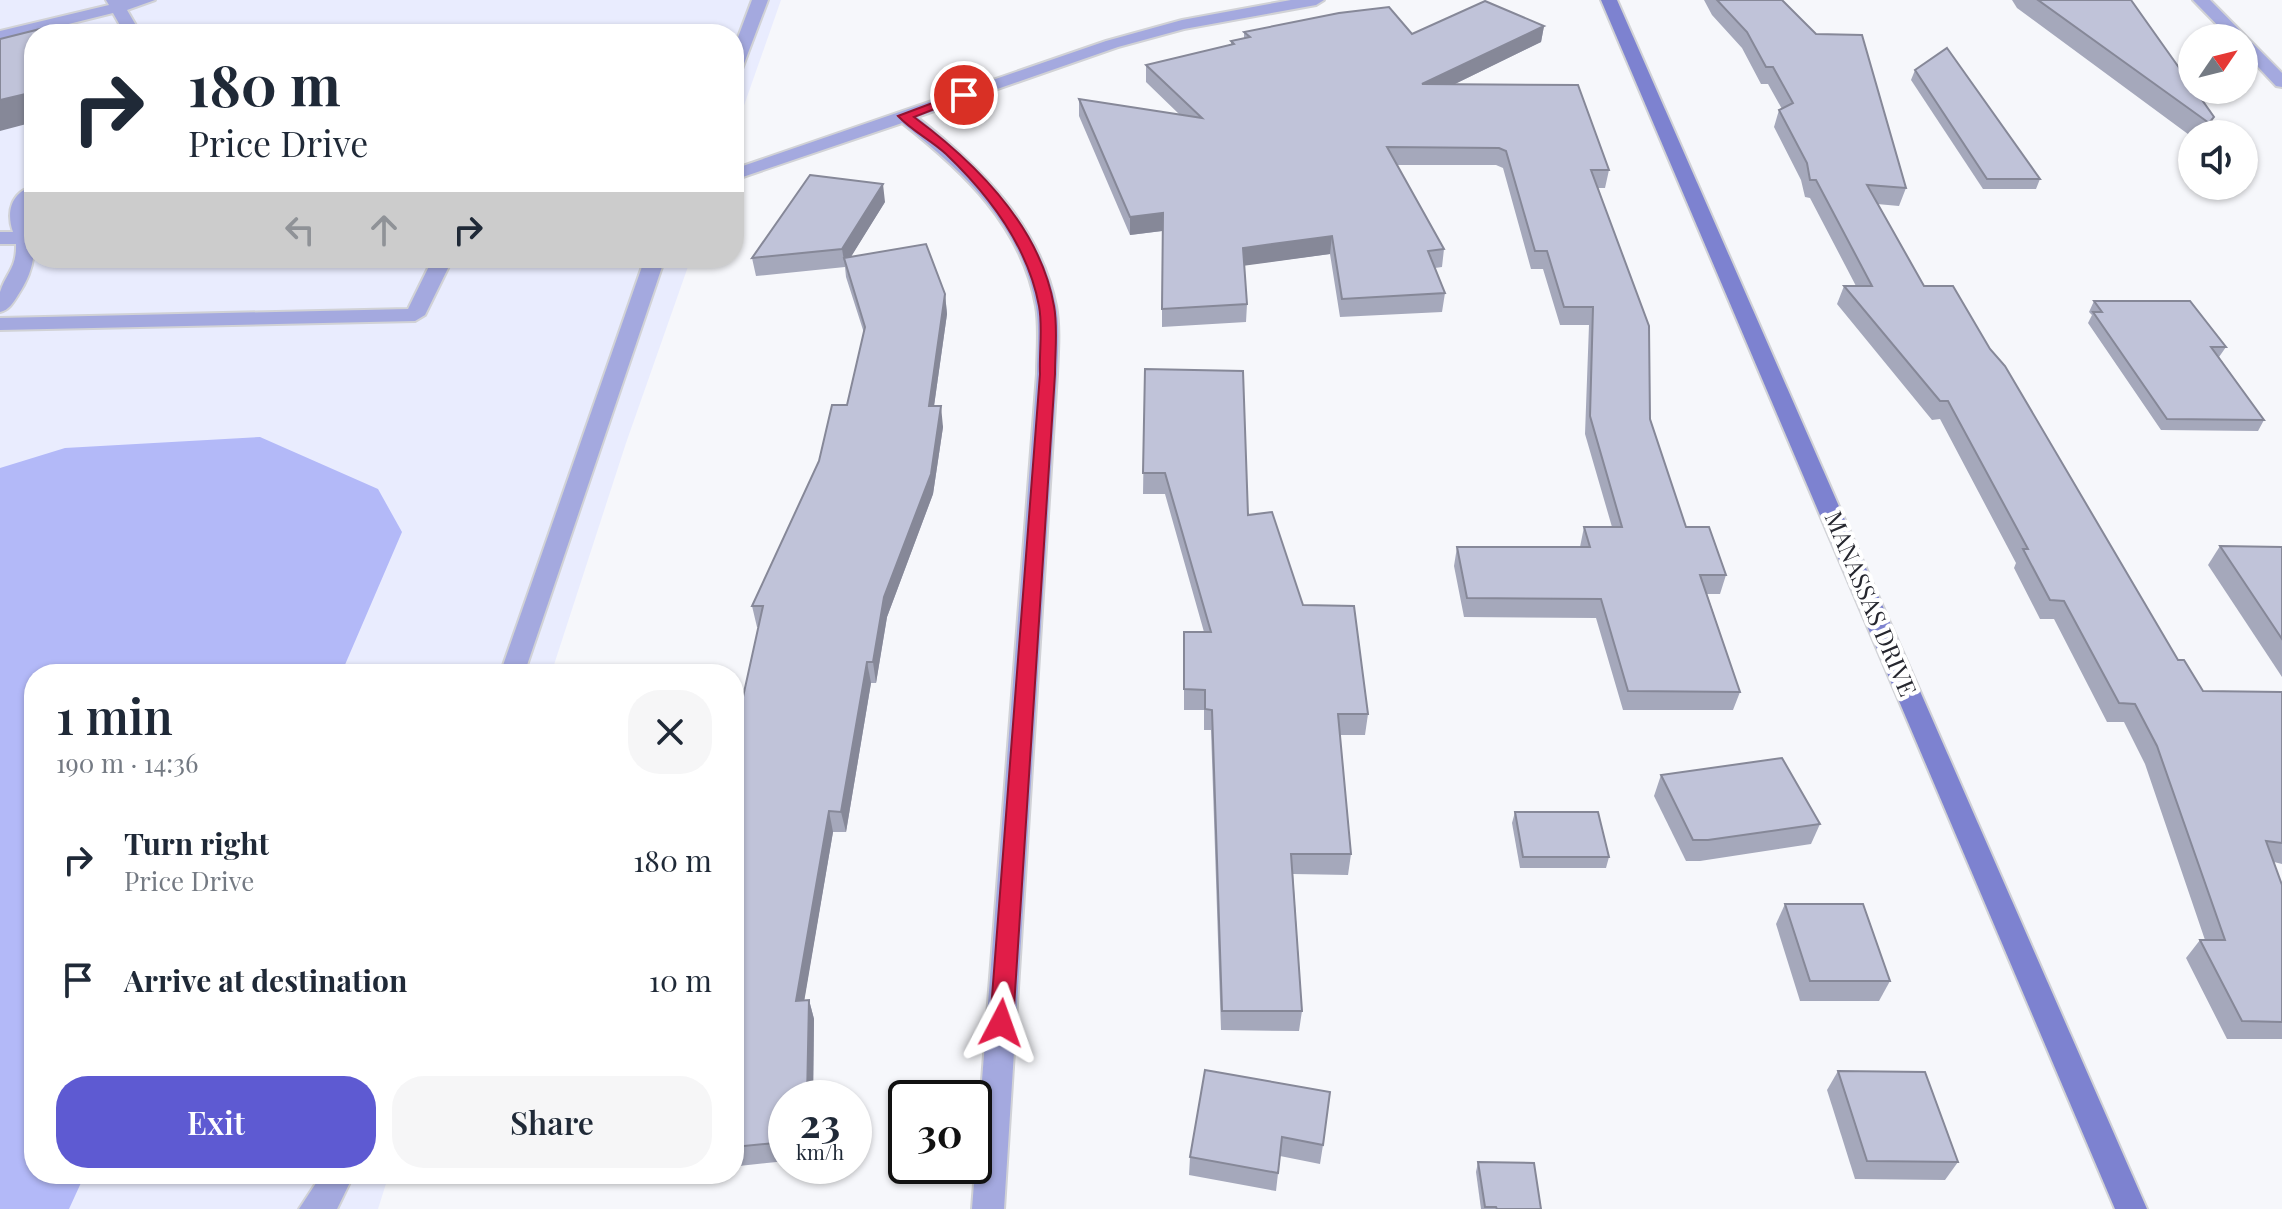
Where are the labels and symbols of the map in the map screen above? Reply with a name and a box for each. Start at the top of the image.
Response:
north arrow [2178,24,2258,104]
pin [930,61,998,129]
street label: MANASSAS DRIVE [1818,506,1925,701]
position arrow [959,981,1043,1065]
speed limit sign: 30 [888,1080,992,1184]

